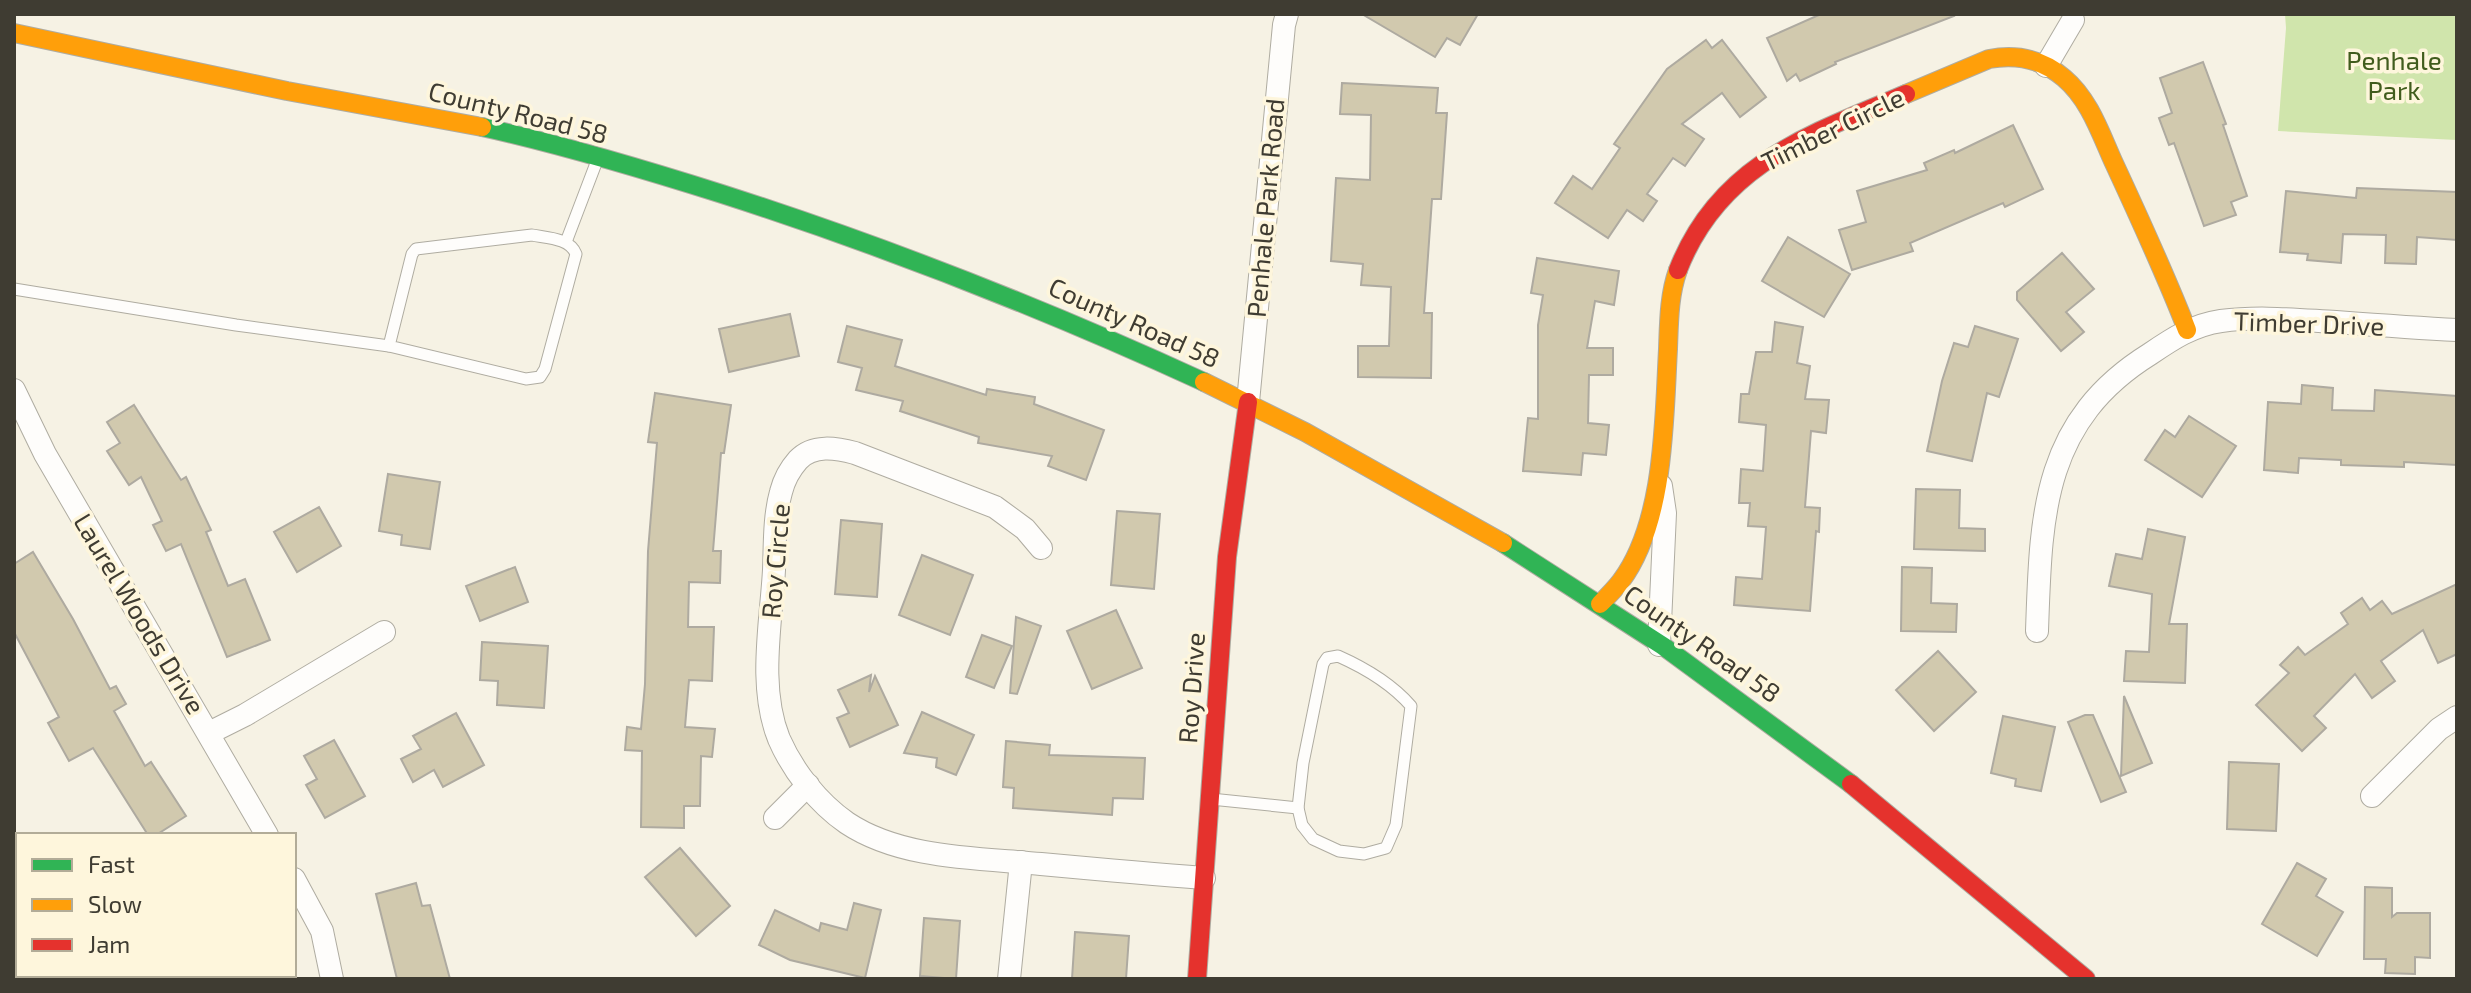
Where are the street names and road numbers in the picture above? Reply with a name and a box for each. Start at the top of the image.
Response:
street label: County Road 58 [425,74,611,149]
street label: Timber Circle [1756,81,1909,176]
street label: Penhale Park Road [1239,97,1290,319]
street label: County Road 58 [1044,270,1225,373]
street label: Timber Drive [2233,304,2385,341]
street label: Roy Circle [754,502,795,620]
street label: Laurel Woods Drive [68,507,212,719]
street label: County Road 58 [1619,577,1787,708]
street label: Roy Drive [1171,631,1210,744]

